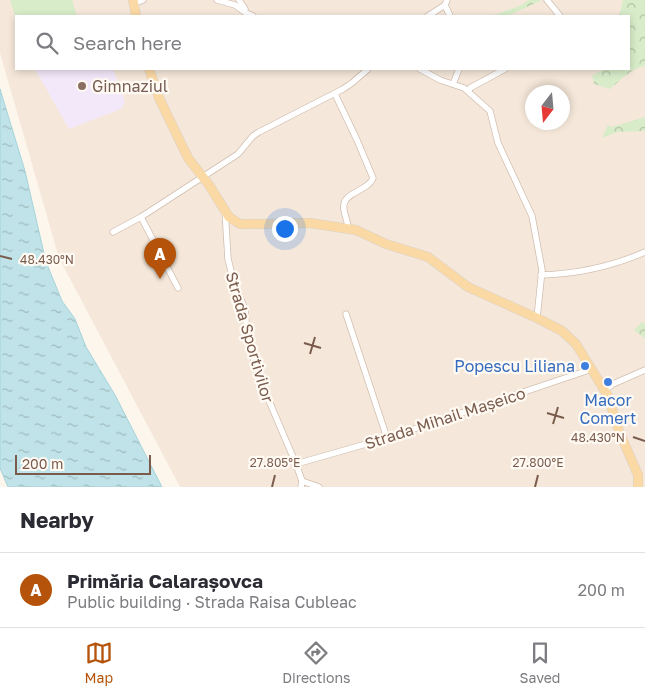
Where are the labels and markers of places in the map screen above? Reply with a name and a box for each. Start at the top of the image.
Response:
place label: Gimnaziul [92,76,168,96]
marker: Gimnaziul [76,80,88,92]
pin: A [144,238,176,279]
place label: Popescu Liliana [454,356,575,376]
marker: Popescu Liliana [579,360,591,372]
marker: Macor Comert [602,376,614,388]
place label: Macor Comert [580,390,636,428]

